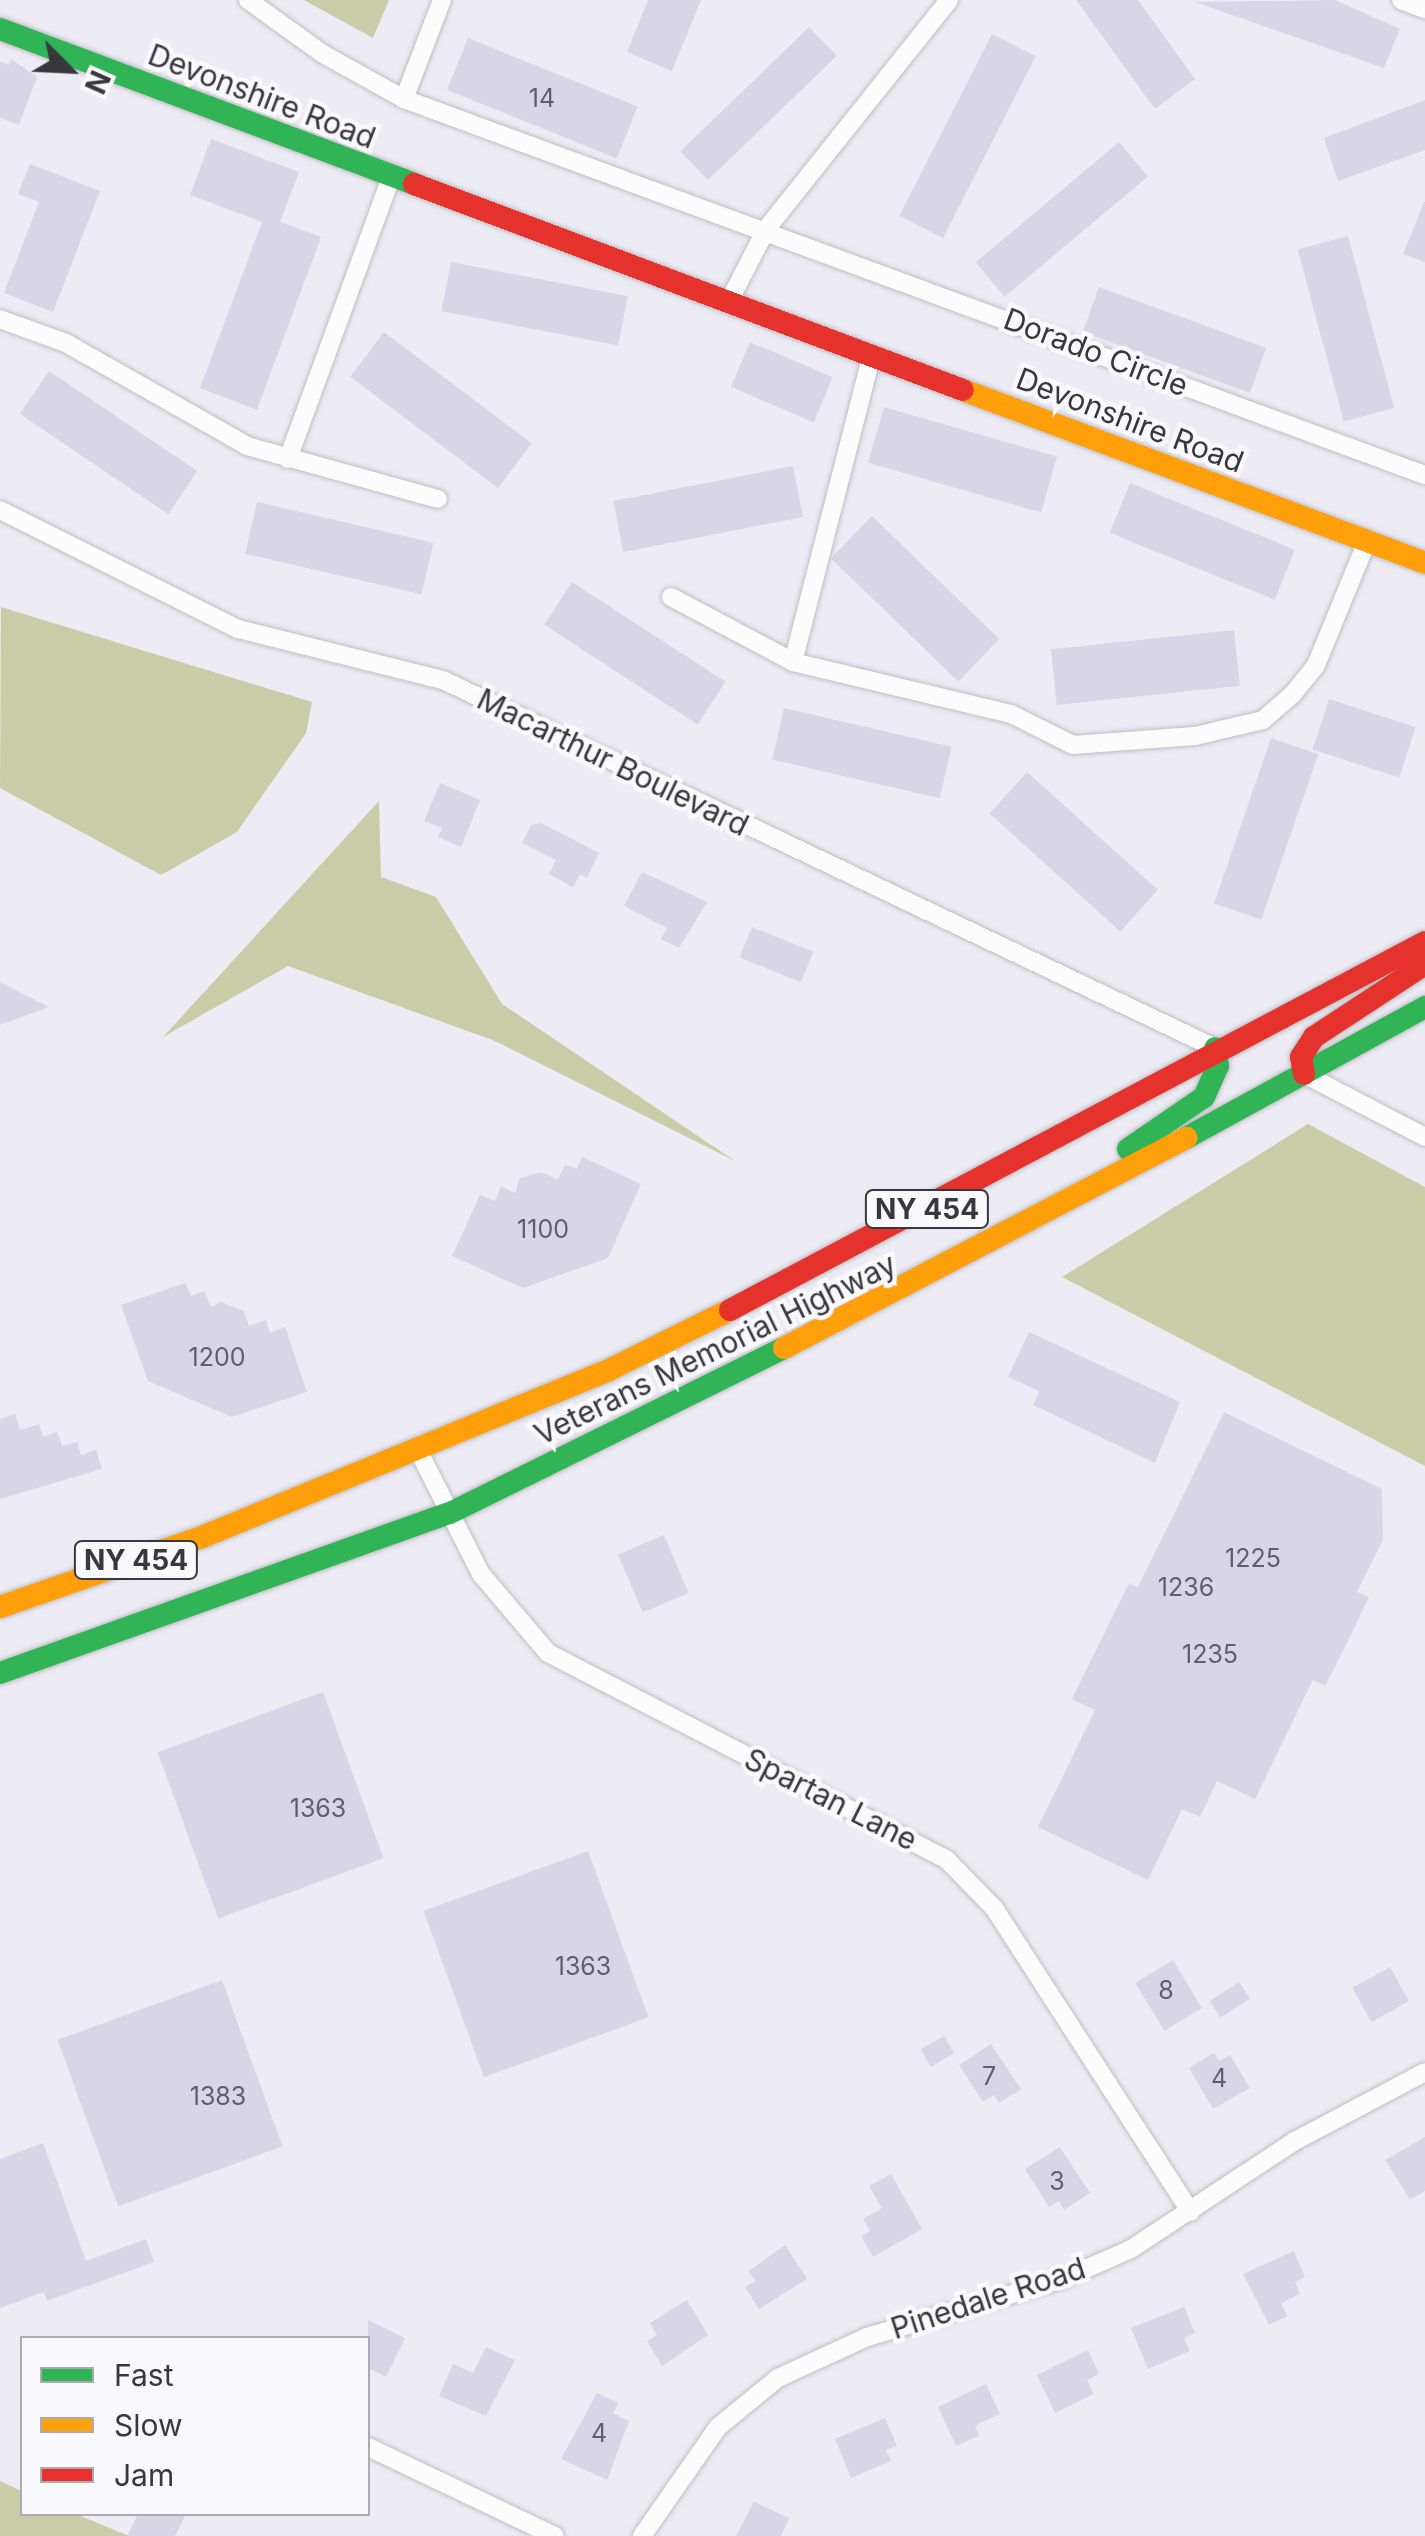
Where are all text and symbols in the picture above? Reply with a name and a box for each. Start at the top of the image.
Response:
north arrow [20,20,120,120]
street label: Devonshire Road [143,36,381,156]
text: N [78,66,117,99]
house number: 14 [529,83,555,113]
street label: Dorado Circle [999,300,1193,404]
street label: Devonshire Road [1011,360,1249,480]
street label: Macarthur Boulevard [472,681,754,843]
road number: NY 454 [864,1186,990,1232]
house number: 1100 [517,1214,569,1244]
street label: Veterans Memorial Highway [528,1246,902,1452]
house number: 1200 [189,1342,245,1372]
road number: NY 454 [74,1537,198,1583]
house number: 1225 [1225,1543,1281,1573]
house number: 1236 [1158,1572,1214,1602]
house number: 1235 [1182,1639,1238,1669]
street label: Spartan Lane [739,1740,923,1858]
house number: 1363 [290,1793,346,1823]
house number: 1363 [555,1951,611,1981]
house number: 8 [1158,1975,1174,2005]
house number: 7 [982,2061,996,2091]
house number: 4 [1211,2063,1227,2093]
house number: 1383 [190,2081,246,2111]
house number: 3 [1049,2166,1065,2196]
street label: Pinedale Road [886,2250,1090,2346]
legend [20,2336,370,2516]
text: Fast [114,2357,173,2393]
text: Slow [114,2407,183,2443]
house number: 4 [591,2418,607,2448]
text: Jam [114,2457,174,2493]

